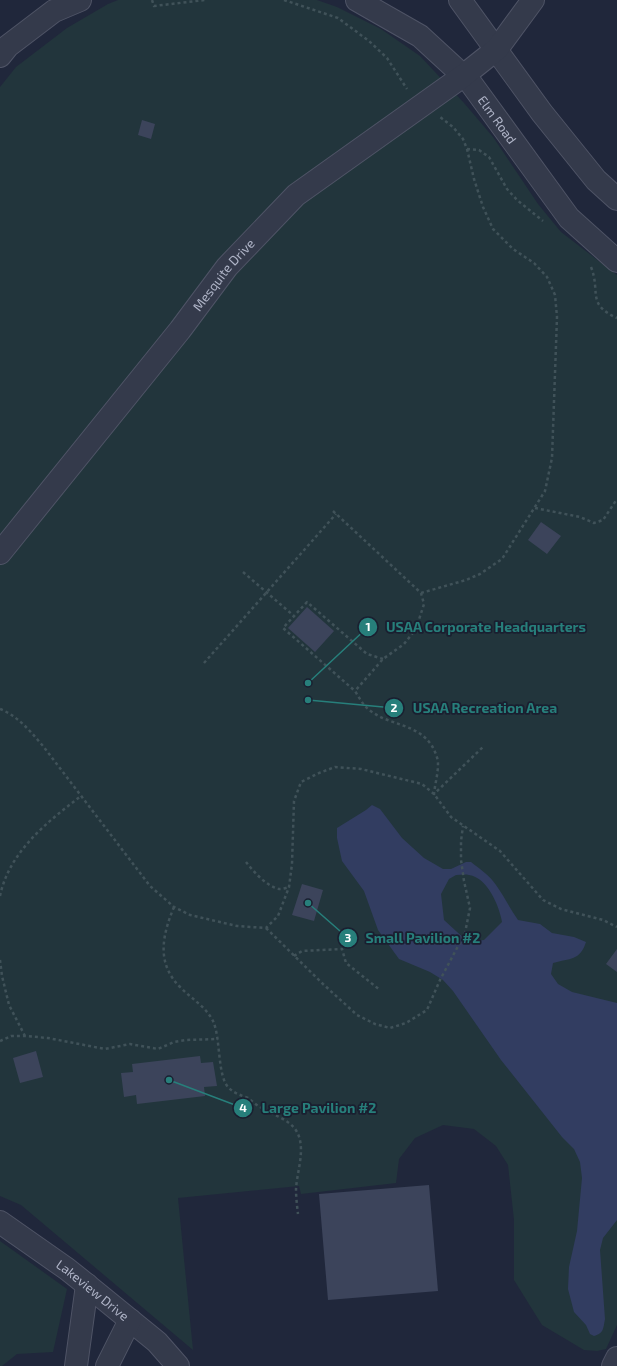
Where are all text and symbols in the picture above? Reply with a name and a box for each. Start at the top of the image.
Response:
street label: Elm Road [475,92,520,147]
street label: Mesquite Drive [189,235,258,314]
callout: USAA Corporate Headquarters [358,614,594,640]
text: USAA Corporate Headquarters [386,618,586,635]
text: 1 [365,619,371,633]
callout: USAA Recreation Area [384,695,565,721]
text: USAA Recreation Area [413,699,557,716]
text: 2 [391,700,398,714]
callout: Small Pavilion #2 [338,925,489,951]
text: Small Pavilion #2 [366,929,481,946]
text: 3 [345,930,352,944]
callout: Large Pavilion #2 [233,1095,384,1121]
text: Large Pavilion #2 [262,1099,376,1116]
text: 4 [239,1100,247,1114]
street label: Lakeview Drive [53,1256,132,1324]

